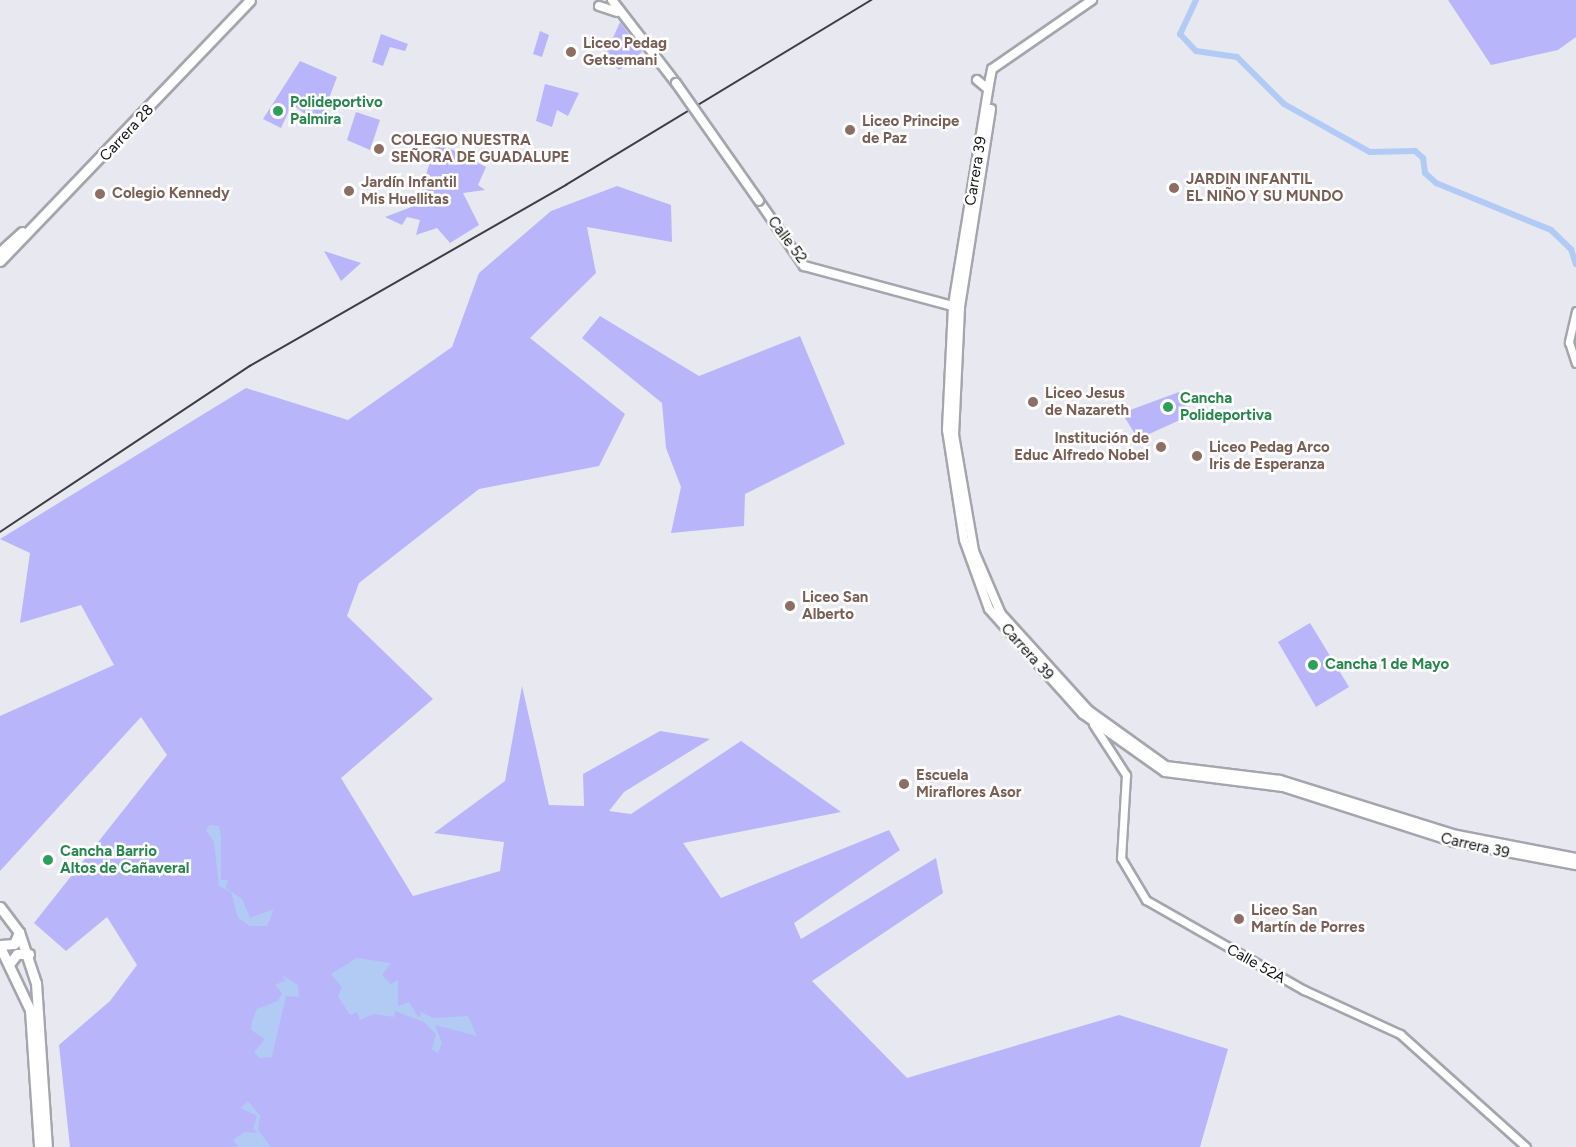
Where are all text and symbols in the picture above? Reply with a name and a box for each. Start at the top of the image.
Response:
place label: Liceo Pedag Getsemani [583,34,667,69]
marker: Liceo Pedag Getsemani [564,45,578,59]
place label: Polideportivo Palmira [290,93,383,128]
street label: Carrera 28 [96,101,158,165]
marker: Polideportivo Palmira [271,104,285,118]
place label: Liceo Principe de Paz [862,112,959,147]
marker: Liceo Principe de Paz [843,123,857,137]
place label: COLEGIO NUESTRA SEÑORA DE GUADALUPE [391,131,569,166]
street label: Carrera 39 [962,135,990,207]
marker: COLEGIO NUESTRA SEÑORA DE GUADALUPE [372,142,386,156]
place label: JARDIN INFANTIL EL NIÑO Y SU MUNDO [1186,170,1343,205]
place label: Jardín Infantil Mis Huellitas [361,173,457,208]
marker: JARDIN INFANTIL EL NIÑO Y SU MUNDO [1167,181,1181,195]
marker: Jardín Infantil Mis Huellitas [342,184,356,198]
place label: Colegio Kennedy [112,185,230,203]
marker: Colegio Kennedy [93,187,107,201]
street label: Calle 52 [764,213,810,267]
place label: Liceo Jesus de Nazareth [1045,384,1129,419]
place label: Cancha Polideportiva [1180,389,1272,424]
marker: Liceo Jesus de Nazareth [1026,395,1040,409]
marker: Cancha Polideportiva [1161,400,1175,414]
place label: Institución de Educ Alfredo Nobel [1014,429,1149,464]
place label: Liceo Pedag Arco Iris de Esperanza [1209,438,1330,473]
marker: Institución de Educ Alfredo Nobel [1154,440,1168,454]
marker: Liceo Pedag Arco Iris de Esperanza [1190,449,1204,463]
place label: Liceo San Alberto [802,588,868,623]
marker: Liceo San Alberto [783,599,797,613]
street label: Carrera 39 [997,620,1057,684]
place label: Cancha 1 de Mayo [1325,656,1449,674]
marker: Cancha 1 de Mayo [1306,658,1320,672]
place label: Escuela Miraflores Asor [916,766,1021,801]
marker: Escuela Miraflores Asor [897,777,911,791]
street label: Carrera 39 [1439,829,1511,863]
place label: Cancha Barrio Altos de Cañaveral [60,842,189,877]
marker: Cancha Barrio Altos de Cañaveral [41,853,55,867]
place label: Liceo San Martín de Porres [1251,901,1365,936]
marker: Liceo San Martín de Porres [1232,912,1246,926]
street label: Calle 52A [1224,941,1288,987]

